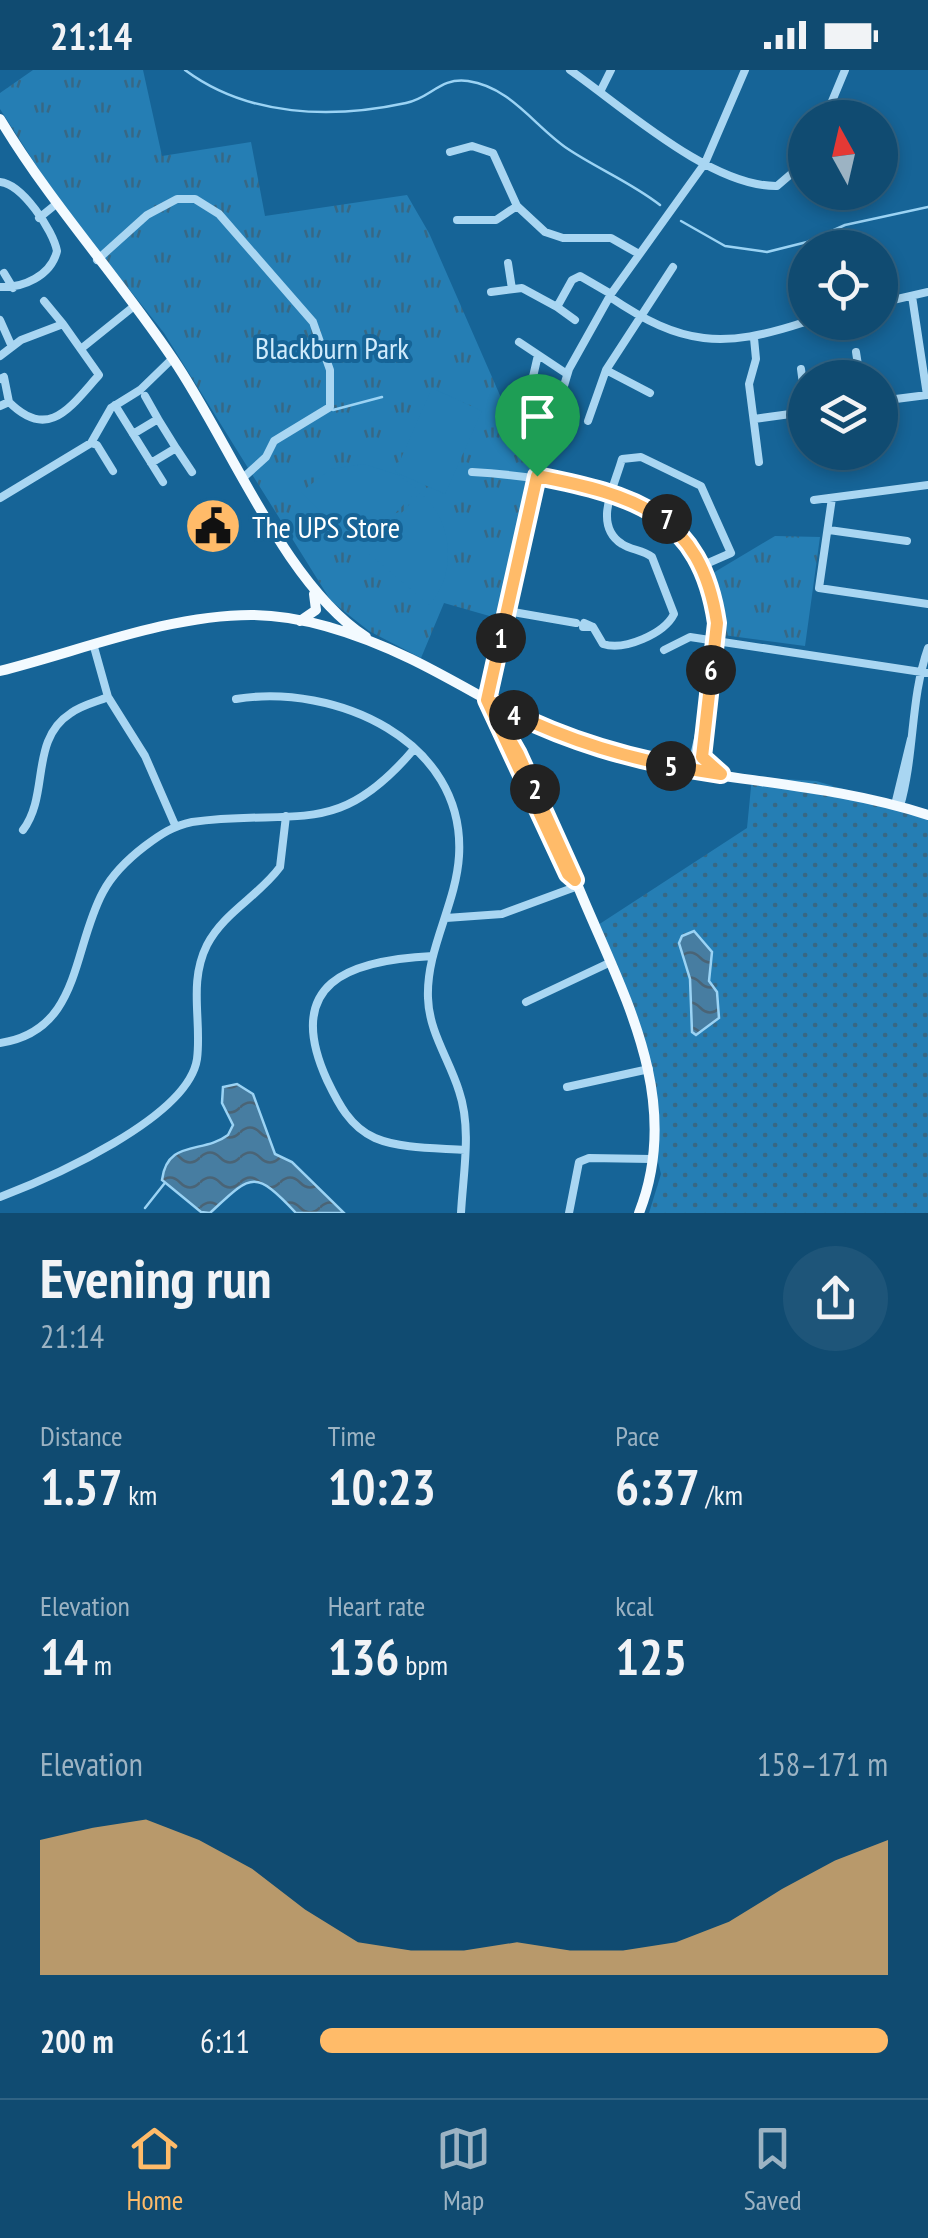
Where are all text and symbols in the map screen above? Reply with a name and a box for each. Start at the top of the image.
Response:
text: 21:14 [50,11,132,60]
north arrow [788,100,898,210]
map controls [788,100,898,470]
button: locate [788,230,898,340]
park label: Blackburn Park [255,328,409,367]
button: layers [788,360,898,470]
pin [495,374,580,477]
icon: arrive [510,389,565,444]
pin: 7 [642,494,692,544]
public building icon: The UPS Store [183,496,243,556]
text: 7 [660,500,674,537]
place label: The UPS Store [252,507,400,546]
pin: 1 [476,613,526,663]
text: 1 [494,619,508,656]
pin: 6 [686,645,736,695]
text: 6 [704,651,718,688]
pin: 4 [489,690,539,740]
text: 4 [507,696,521,733]
pin: 5 [646,741,696,791]
text: 5 [664,747,678,784]
pin: 2 [510,764,560,814]
text: 2 [528,770,542,807]
text: Evening run [40,1242,272,1313]
button: share [783,1246,888,1351]
text: 21:14 [40,1315,104,1357]
text: Distance [40,1417,123,1454]
text: Time [328,1417,376,1454]
text: Pace [615,1417,659,1454]
text: 1.57 [40,1454,122,1519]
text: 10:23 [328,1454,436,1519]
text: 6:37 [615,1454,700,1519]
text: km [122,1476,157,1513]
text: /km [700,1476,743,1513]
text: Elevation [40,1587,130,1624]
text: Heart rate [328,1587,425,1624]
text: kcal [615,1587,654,1624]
text: 14 [40,1624,88,1689]
text: 136 [328,1624,399,1689]
text: 125 [615,1624,687,1689]
text: m [88,1646,112,1683]
text: bpm [399,1646,448,1683]
text: Elevation [40,1743,143,1785]
text: 158–171 m [757,1743,888,1785]
text: 200 m [40,2020,114,2062]
text: 6:11 [200,2020,250,2062]
tab: Home [126,2121,183,2218]
tab: Map [436,2121,491,2218]
tab: Saved [744,2121,802,2218]

